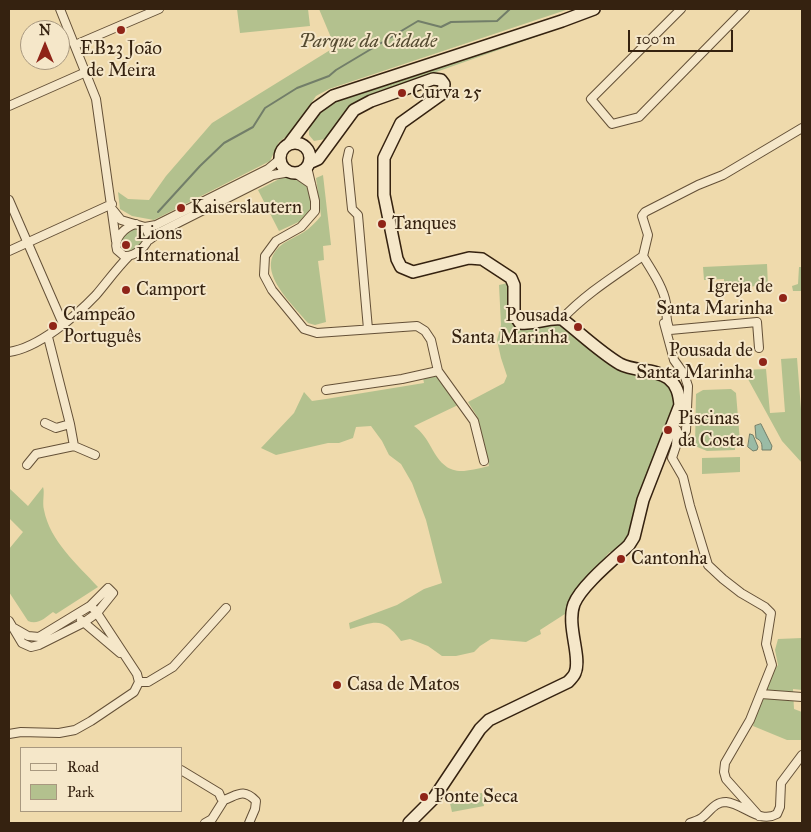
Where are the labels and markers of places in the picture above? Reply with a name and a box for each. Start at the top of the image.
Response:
marker: EB23 João de Meira [115,24,127,36]
place label: EB23 João de Meira [80,38,162,82]
place label: Curva 25 [412,82,482,104]
marker: Curva 25 [396,87,408,99]
place label: Kaiserslautern [191,197,302,219]
marker: Kaiserslautern [175,202,187,214]
place label: Tanques [392,213,456,235]
marker: Tanques [376,218,388,230]
place label: Lions International [136,223,239,267]
marker: Lions International [120,239,132,251]
place label: Igreja de Santa Marinha [656,276,773,320]
place label: Camport [136,279,206,301]
marker: Camport [120,284,132,296]
marker: Igreja de Santa Marinha [777,292,789,304]
place label: Campeão Português [63,304,141,348]
place label: Pousada Santa Marinha [451,305,568,349]
marker: Campeão Português [47,320,59,332]
marker: Pousada Santa Marinha [572,321,584,333]
place label: Pousada de Santa Marinha [636,340,753,384]
marker: Pousada de Santa Marinha [757,356,769,368]
place label: Piscinas da Costa [678,408,744,452]
marker: Piscinas da Costa [662,424,674,436]
place label: Cantonha [631,548,707,570]
marker: Cantonha [615,553,627,565]
place label: Casa de Matos [347,674,460,696]
marker: Casa de Matos [331,679,343,691]
place label: Ponte Seca [434,786,518,808]
marker: Ponte Seca [418,791,430,803]

